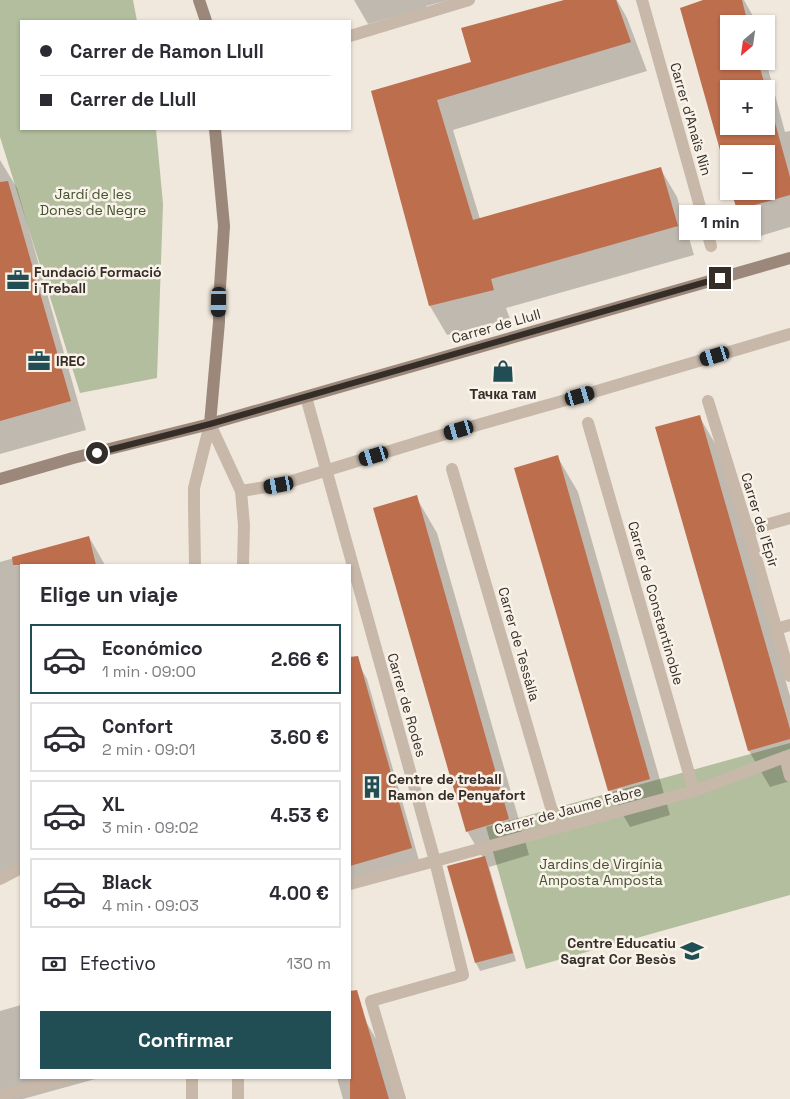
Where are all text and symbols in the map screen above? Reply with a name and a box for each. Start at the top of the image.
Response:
north arrow [720,15,775,70]
map controls [720,15,775,200]
text: Carrer de Ramon Llull [70,39,264,64]
street label: Carrer d'Anaïs Nin [666,60,716,178]
button: + [720,80,775,135]
text: Carrer de Llull [70,87,196,112]
button: − [720,145,775,200]
park label: Jardí de les Dones de Negre [40,185,146,219]
callout: 1 min [679,206,761,240]
text: 1 min [700,212,740,233]
place label: Fundació Formació i Treball [34,263,162,297]
office icon: Fundació Formació i Treball [5,267,31,293]
route end [709,267,731,289]
car [211,287,226,317]
street label: Carrer de Llull [449,305,543,347]
car [698,344,731,368]
office icon: IREC [26,348,52,374]
place label: IREC [56,352,85,370]
shop icon: Тачка там [490,358,516,384]
place label: Тачка там [469,385,537,403]
car [563,385,596,407]
car [442,419,475,441]
route start [86,442,108,464]
car [357,444,390,468]
street label: Carrer de l'Epir [737,471,783,569]
car [262,475,295,495]
street label: Carrer de Constantinoble [624,519,688,687]
text: Elige un viaje [40,580,178,608]
street label: Carrer de Tessàlia [494,585,544,703]
text: Económico [102,636,203,661]
icon: car [42,637,87,682]
text: 2.66 € [271,647,329,672]
street label: Carrer de Rodes [384,651,430,759]
text: 1 min · 09:00 [102,661,196,682]
text: Confort [102,714,173,739]
icon: car [42,715,87,760]
text: 3.60 € [270,725,329,750]
text: 2 min · 09:01 [102,739,196,760]
place label: Centre de treball Ramon de Penyafort [388,770,526,804]
building icon: Centre de treball Ramon de Penyafort [359,774,385,800]
street label: Carrer de Jaume Fabre [492,782,644,838]
text: XL [102,792,125,817]
icon: car [42,793,87,838]
text: 4.53 € [271,803,329,828]
text: 3 min · 09:02 [102,817,198,838]
park label: Jardins de Virgínia Amposta Amposta [539,855,663,889]
text: Black [102,870,152,895]
icon: car [42,871,87,916]
text: 4.00 € [269,881,329,906]
text: 4 min · 09:03 [102,895,199,916]
place label: Centre Educatiu Sagrat Cor Besòs [560,934,676,968]
school or university icon: Centre Educatiu Sagrat Cor Besòs [679,938,705,964]
icon: cash [40,950,68,978]
text: Efectivo [80,951,156,976]
text: 130 m [287,953,331,974]
button: Confirmar [40,1011,331,1069]

